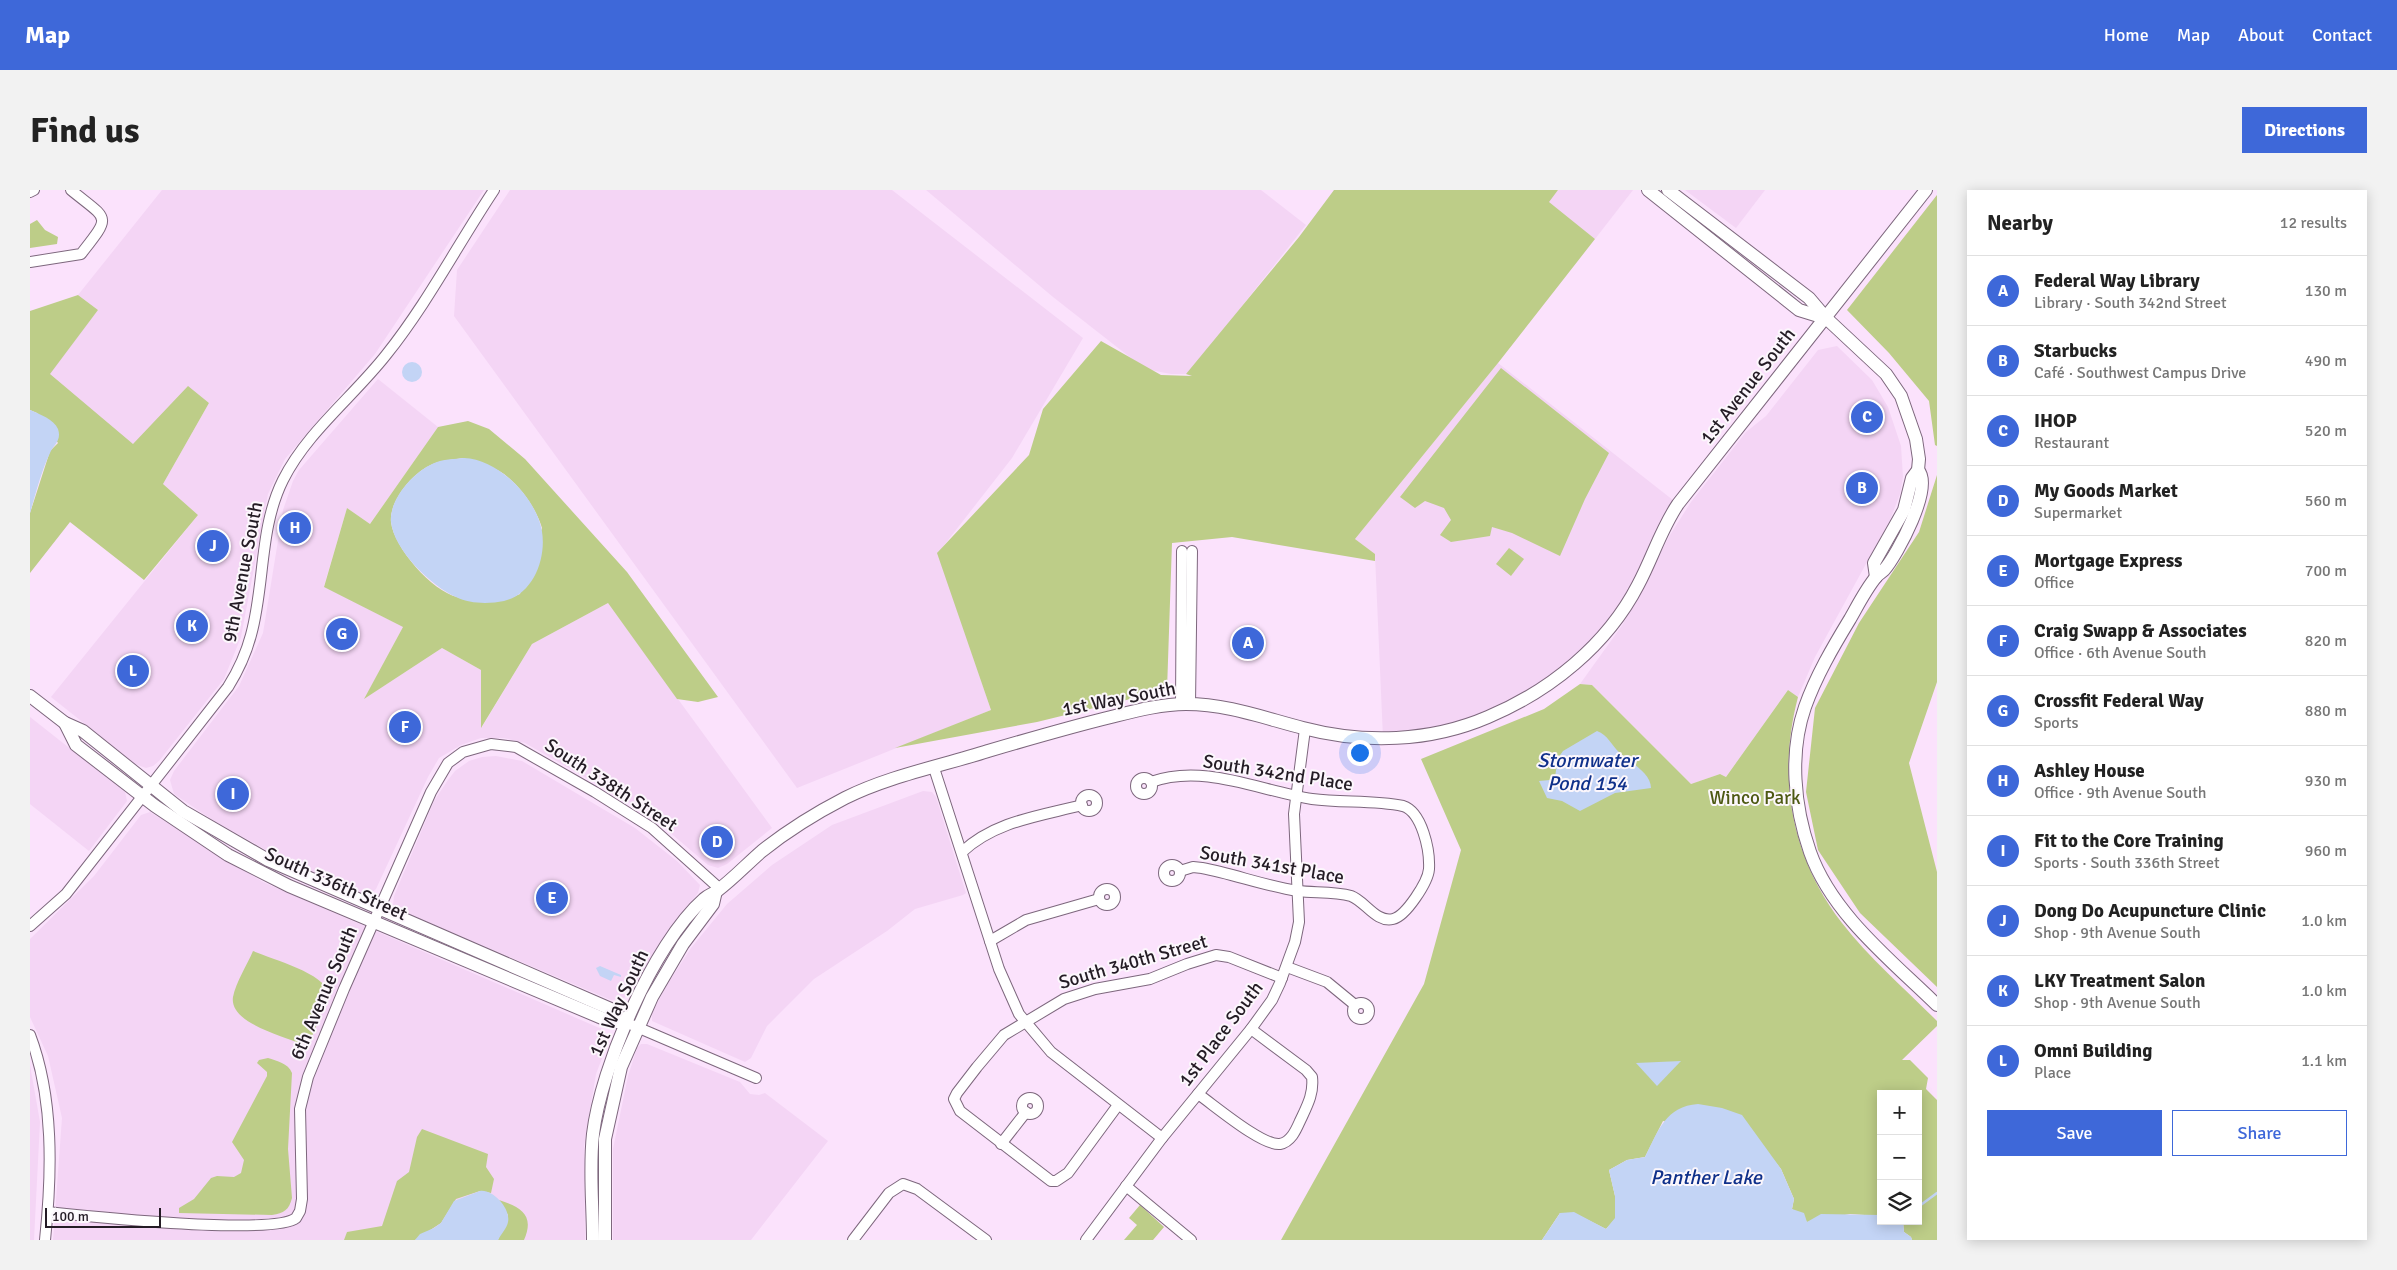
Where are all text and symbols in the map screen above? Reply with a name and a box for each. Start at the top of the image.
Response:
text: Map [25,20,70,50]
text: Home [2104,24,2149,46]
text: Map [2177,24,2210,46]
text: About [2238,24,2284,46]
text: Contact [2312,24,2372,46]
button: Directions [2242,107,2367,153]
text: Find us [30,109,140,152]
text: Nearby [1987,210,2053,236]
text: 12 results [2280,213,2347,233]
text: Federal Way Library [2034,269,2200,293]
text: A [1998,281,2008,301]
text: 130 m [2305,281,2347,301]
text: Library · South 342nd Street [2034,293,2227,313]
street label: 1st Avenue South [1695,323,1801,449]
text: Starbucks [2034,339,2117,363]
text: B [1998,351,2008,371]
text: 490 m [2305,351,2347,371]
text: Café · Southwest Campus Drive [2034,363,2246,383]
pin: C [1851,398,1883,436]
text: IHOP [2034,409,2077,433]
text: C [1998,421,2008,441]
text: 520 m [2305,421,2347,441]
text: Restaurant [2034,433,2109,453]
pin: B [1846,469,1878,507]
text: My Goods Market [2034,479,2178,503]
text: D [1998,491,2008,511]
text: 560 m [2305,491,2347,511]
street label: 9th Avenue South [218,500,268,644]
text: Supermarket [2034,503,2122,523]
pin: H [279,509,311,547]
pin: J [197,527,229,565]
text: Mortgage Express [2034,549,2182,573]
text: E [1998,561,2008,581]
text: 700 m [2305,561,2347,581]
text: Office [2034,573,2074,593]
pin: K [176,607,208,645]
pin: G [326,615,358,653]
text: Craig Swapp & Associates [2034,619,2247,643]
pin: A [1232,624,1264,662]
text: F [1999,631,2007,651]
text: 820 m [2305,631,2347,651]
text: Office · 6th Avenue South [2034,643,2206,663]
pin: L [117,652,149,690]
street label: 1st Way South [1060,676,1178,722]
text: Crossfit Federal Way [2034,689,2204,713]
text: G [1998,701,2008,721]
text: 880 m [2305,701,2347,721]
pin: F [389,708,421,746]
text: Sports [2034,713,2079,733]
street label: South 338th Street [540,733,682,837]
your location [1347,740,1373,766]
water label: Stormwater Pond 154 [1537,748,1639,796]
street label: South 342nd Place [1201,749,1355,797]
text: Ashley House [2034,759,2145,783]
text: H [1998,771,2008,791]
text: 930 m [2305,771,2347,791]
pin: I [217,775,249,813]
text: Office · 9th Avenue South [2034,783,2206,803]
park label: Winco Park [1709,786,1801,810]
pin: D [701,823,733,861]
text: Fit to the Core Training [2034,829,2224,853]
street label: South 341st Place [1198,840,1346,890]
text: I [2000,841,2006,861]
text: 960 m [2305,841,2347,861]
street label: South 336th Street [261,842,411,926]
text: Sports · South 336th Street [2034,853,2220,873]
pin: E [536,879,568,917]
text: Dong Do Acupuncture Clinic [2034,899,2266,923]
text: J [1999,911,2007,931]
text: 1.0 km [2301,911,2347,931]
street label: 6th Avenue South [285,923,363,1063]
text: Shop · 9th Avenue South [2034,923,2201,943]
street label: South 340th Street [1056,929,1210,995]
street label: 1st Way South [584,946,654,1060]
text: LKY Treatment Salon [2034,969,2205,993]
street label: 1st Place South [1174,977,1268,1091]
text: K [1998,981,2008,1001]
text: 1.0 km [2301,981,2347,1001]
text: Shop · 9th Avenue South [2034,993,2201,1013]
text: Omni Building [2034,1039,2152,1063]
text: L [1999,1051,2007,1071]
text: 1.1 km [2301,1051,2347,1071]
text: Place [2034,1063,2071,1083]
map controls [1877,1090,1922,1225]
button: + [1877,1090,1922,1135]
button: Save [1987,1110,2162,1156]
button: Share [2172,1110,2347,1156]
button: − [1877,1135,1922,1180]
water label: Panther Lake [1650,1165,1763,1190]
button: layers [1877,1180,1922,1225]
scale bar [45,1205,161,1228]
text: 100 m [52,1208,89,1225]

